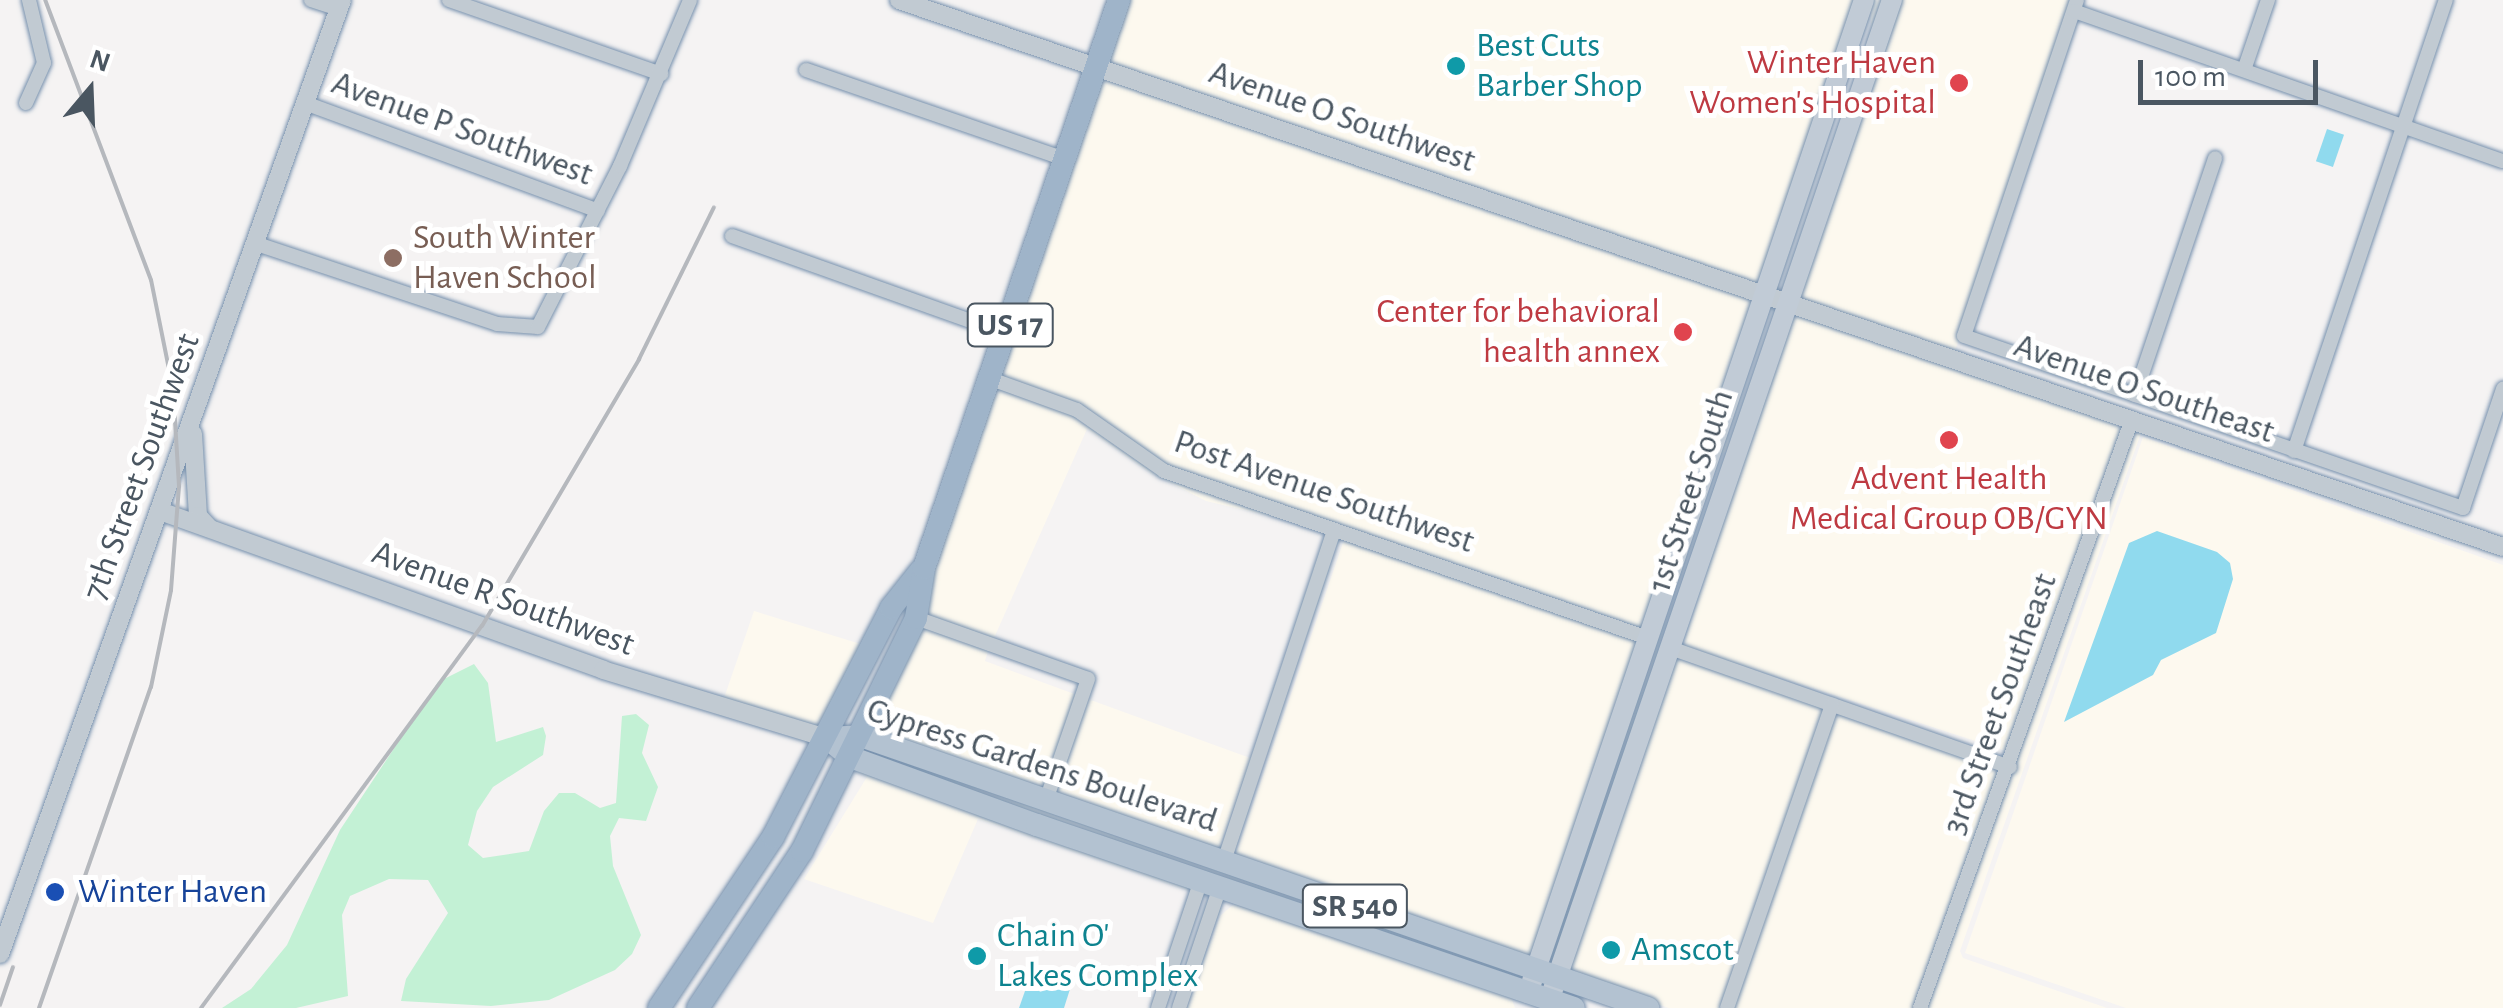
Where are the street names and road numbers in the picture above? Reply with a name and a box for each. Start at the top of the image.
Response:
street label: Avenue O Southwest [1203,52,1481,182]
street label: Avenue P Southwest [326,62,598,196]
road number: US 17 [965,298,1055,352]
street label: Avenue O Southeast [2008,325,2280,453]
street label: 7th Street Southwest [74,328,210,606]
street label: 1st Street South [1639,385,1743,597]
street label: Post Avenue Southwest [1168,421,1480,563]
street label: Avenue R Southwest [366,532,640,666]
street label: 3rd Street Southeast [1933,568,2067,840]
street label: Cypress Gardens Boulevard [862,690,1222,842]
road number: SR 540 [1300,879,1410,933]

